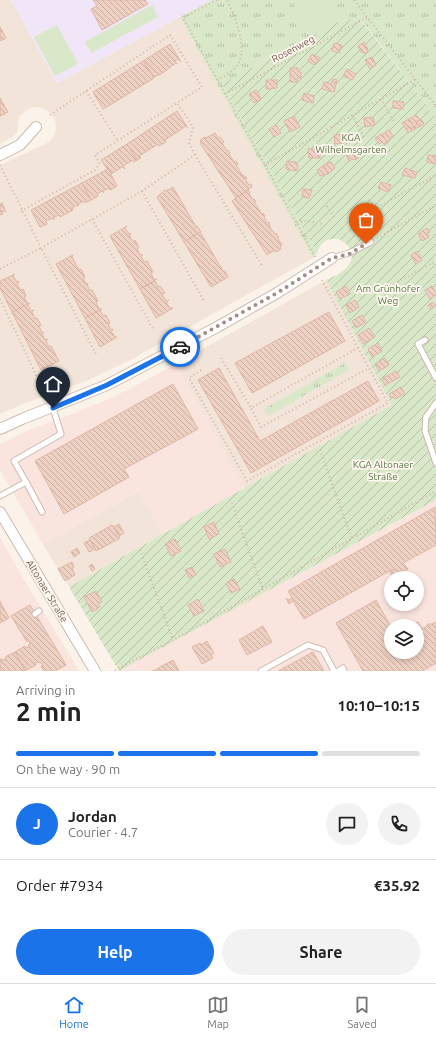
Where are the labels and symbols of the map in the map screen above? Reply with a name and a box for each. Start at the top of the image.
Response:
street label: Rosenweg [270,33,316,65]
park label: KGA Wilhelmsgarten [315,132,387,155]
pin [349,203,383,244]
park label: Am Grünhofer Weg [356,283,420,306]
courier [160,327,200,367]
pin [36,367,70,408]
park label: KGA Altonaer Straße [353,459,413,482]
street label: Altonaer Straße [24,558,70,624]

